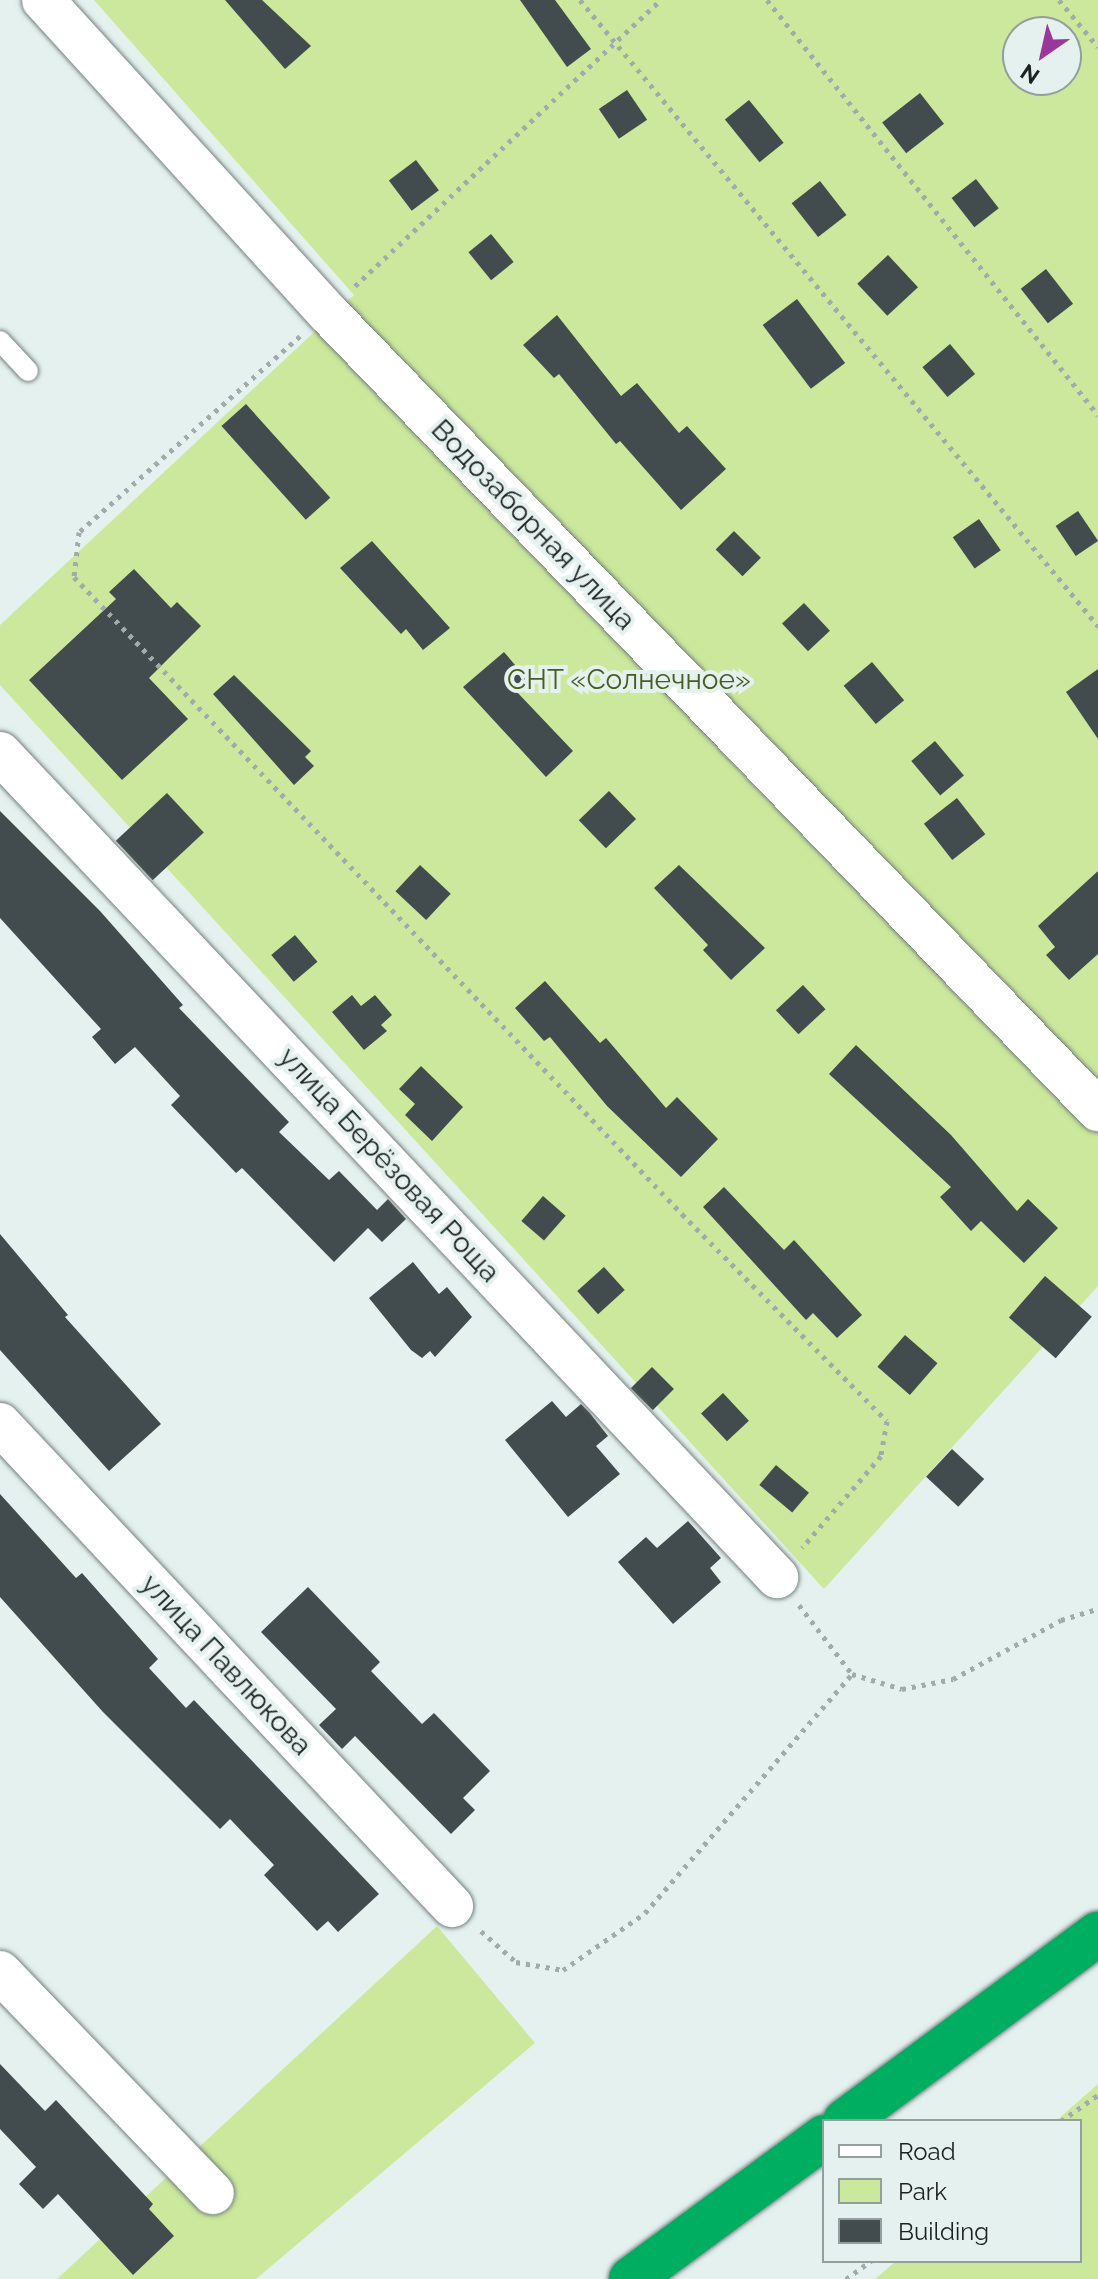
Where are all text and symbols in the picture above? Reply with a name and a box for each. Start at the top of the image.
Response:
north arrow [1002,16,1082,96]
text: N [1015,59,1044,90]
street label: Водозаборная улица [424,413,642,637]
park label: СНТ «Солнечное» [507,663,751,697]
street label: улица Берёзовая Роща [271,1041,507,1289]
street label: улица Павлюкова [134,1568,318,1762]
legend [822,2119,1082,2263]
text: Road [898,2137,956,2166]
text: Park [898,2177,947,2206]
text: Building [898,2217,989,2246]

